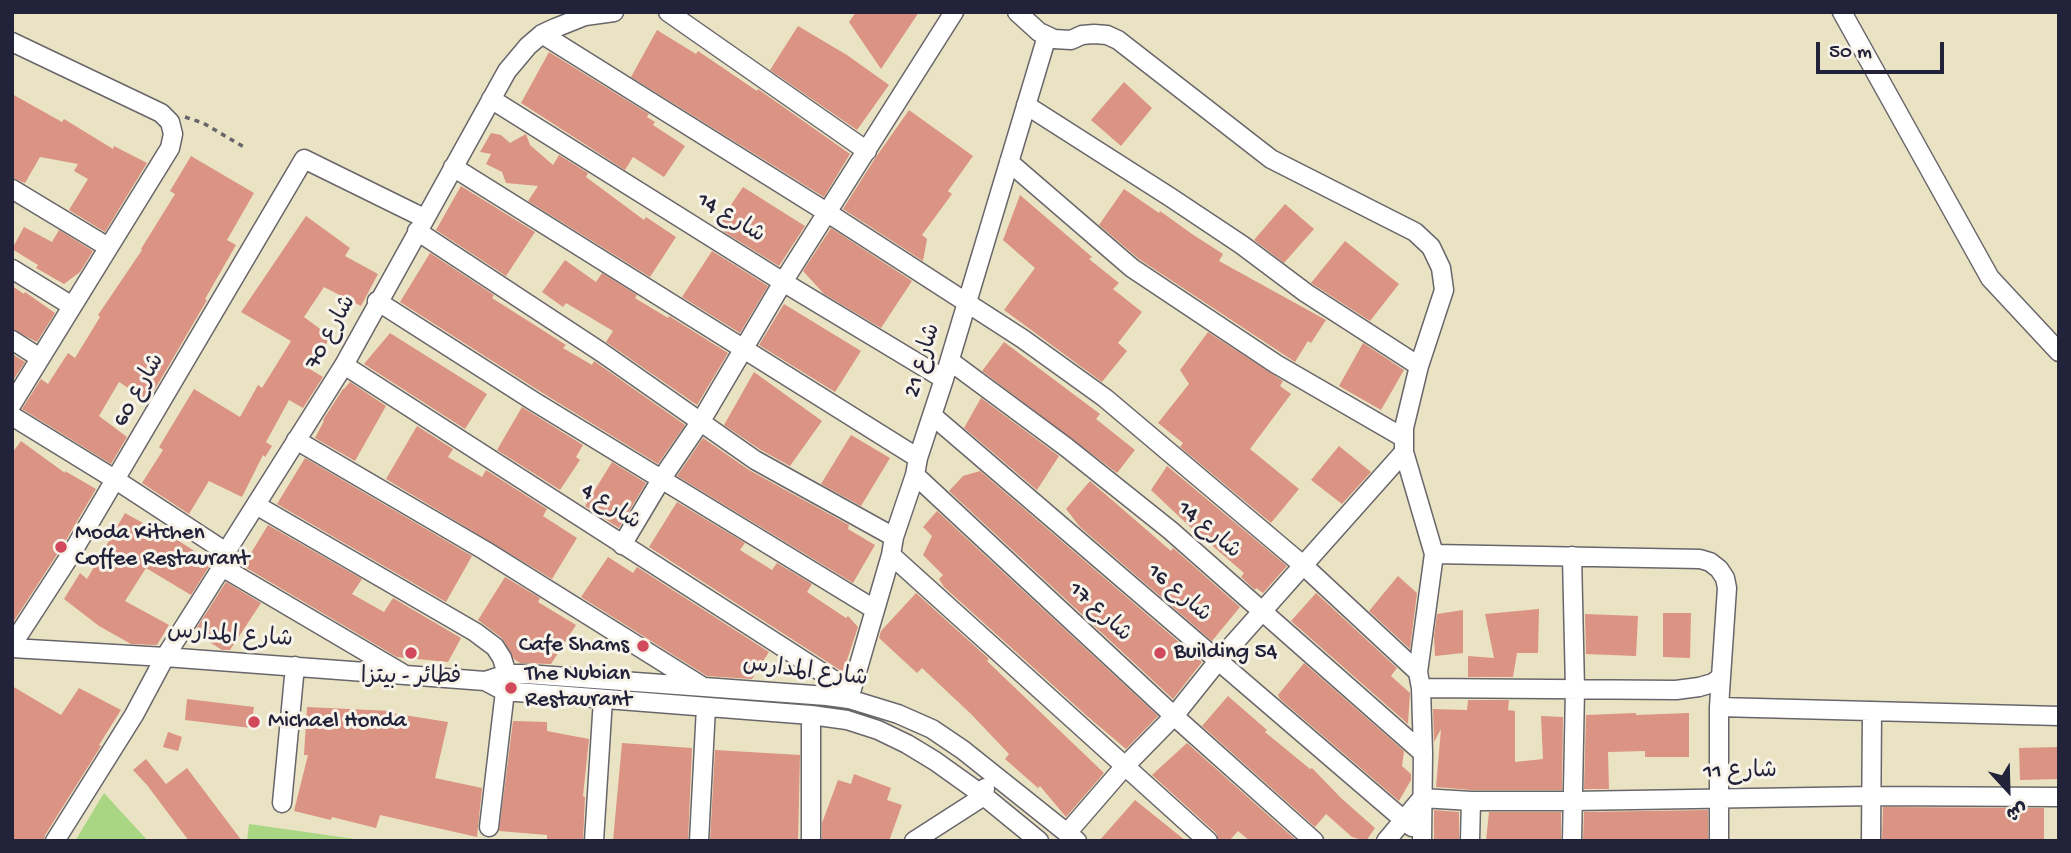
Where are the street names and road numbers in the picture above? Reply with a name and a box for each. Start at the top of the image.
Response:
street label: شارع 14 [691,187,769,251]
street label: شارع 70 [300,291,364,375]
street label: شارع 21 [900,321,948,401]
street label: شارع 60 [108,349,172,433]
street label: شارع 4 [575,478,645,538]
street label: شارع 14 [1170,496,1246,566]
street label: شارع 16 [1140,559,1216,629]
street label: شارع 17 [1062,577,1136,649]
street label: شارع المدارس [166,619,294,655]
street label: شارع المدارس [741,652,869,694]
street label: شارع 11 [1703,759,1777,787]

